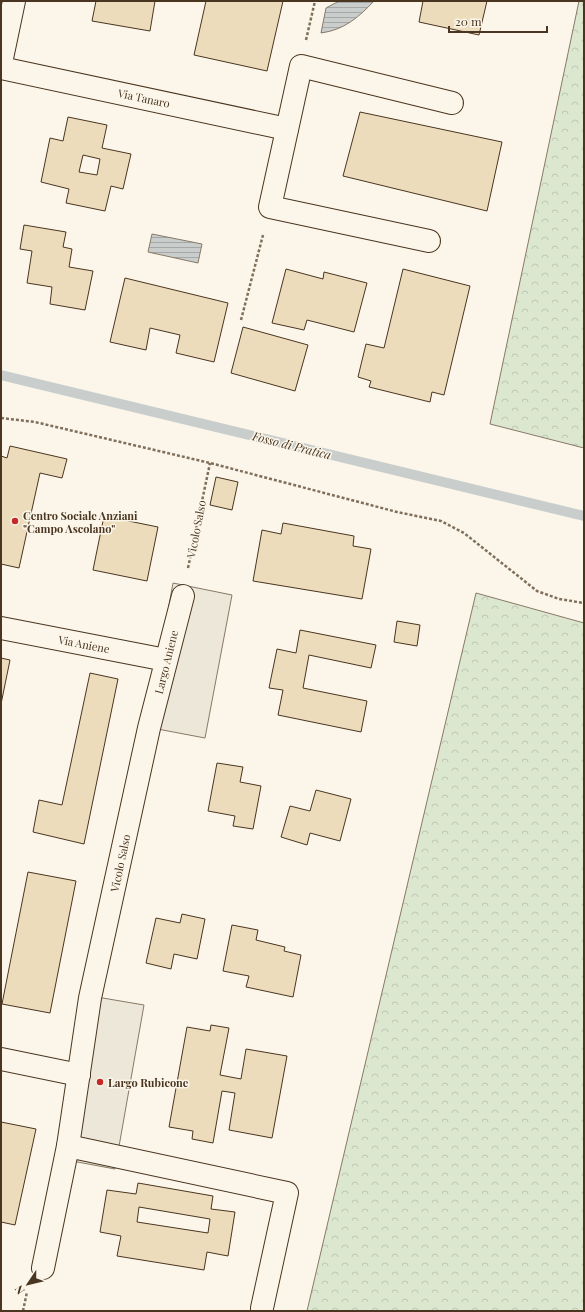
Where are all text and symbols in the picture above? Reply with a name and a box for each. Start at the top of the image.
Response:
scale bar [449,8,547,34]
text: 20 m [455,13,482,29]
street label: Via Tanaro [116,85,171,111]
water label: Fosso di Pratica [250,427,333,463]
street label: Vicolo Salso [183,499,209,560]
place label: Centro Sociale Anziani "Campo Ascolano" [23,508,138,536]
marker: Centro Sociale Anziani "Campo Ascolano" [10,516,20,526]
street label: Largo Aniene [151,628,181,696]
street label: Via Aniene [56,631,111,656]
street label: Vicolo Salso [106,833,133,894]
place label: Largo Rubicone [108,1075,189,1090]
marker: Largo Rubicone [95,1077,105,1087]
north arrow [8,1264,48,1304]
text: N [11,1282,28,1298]

